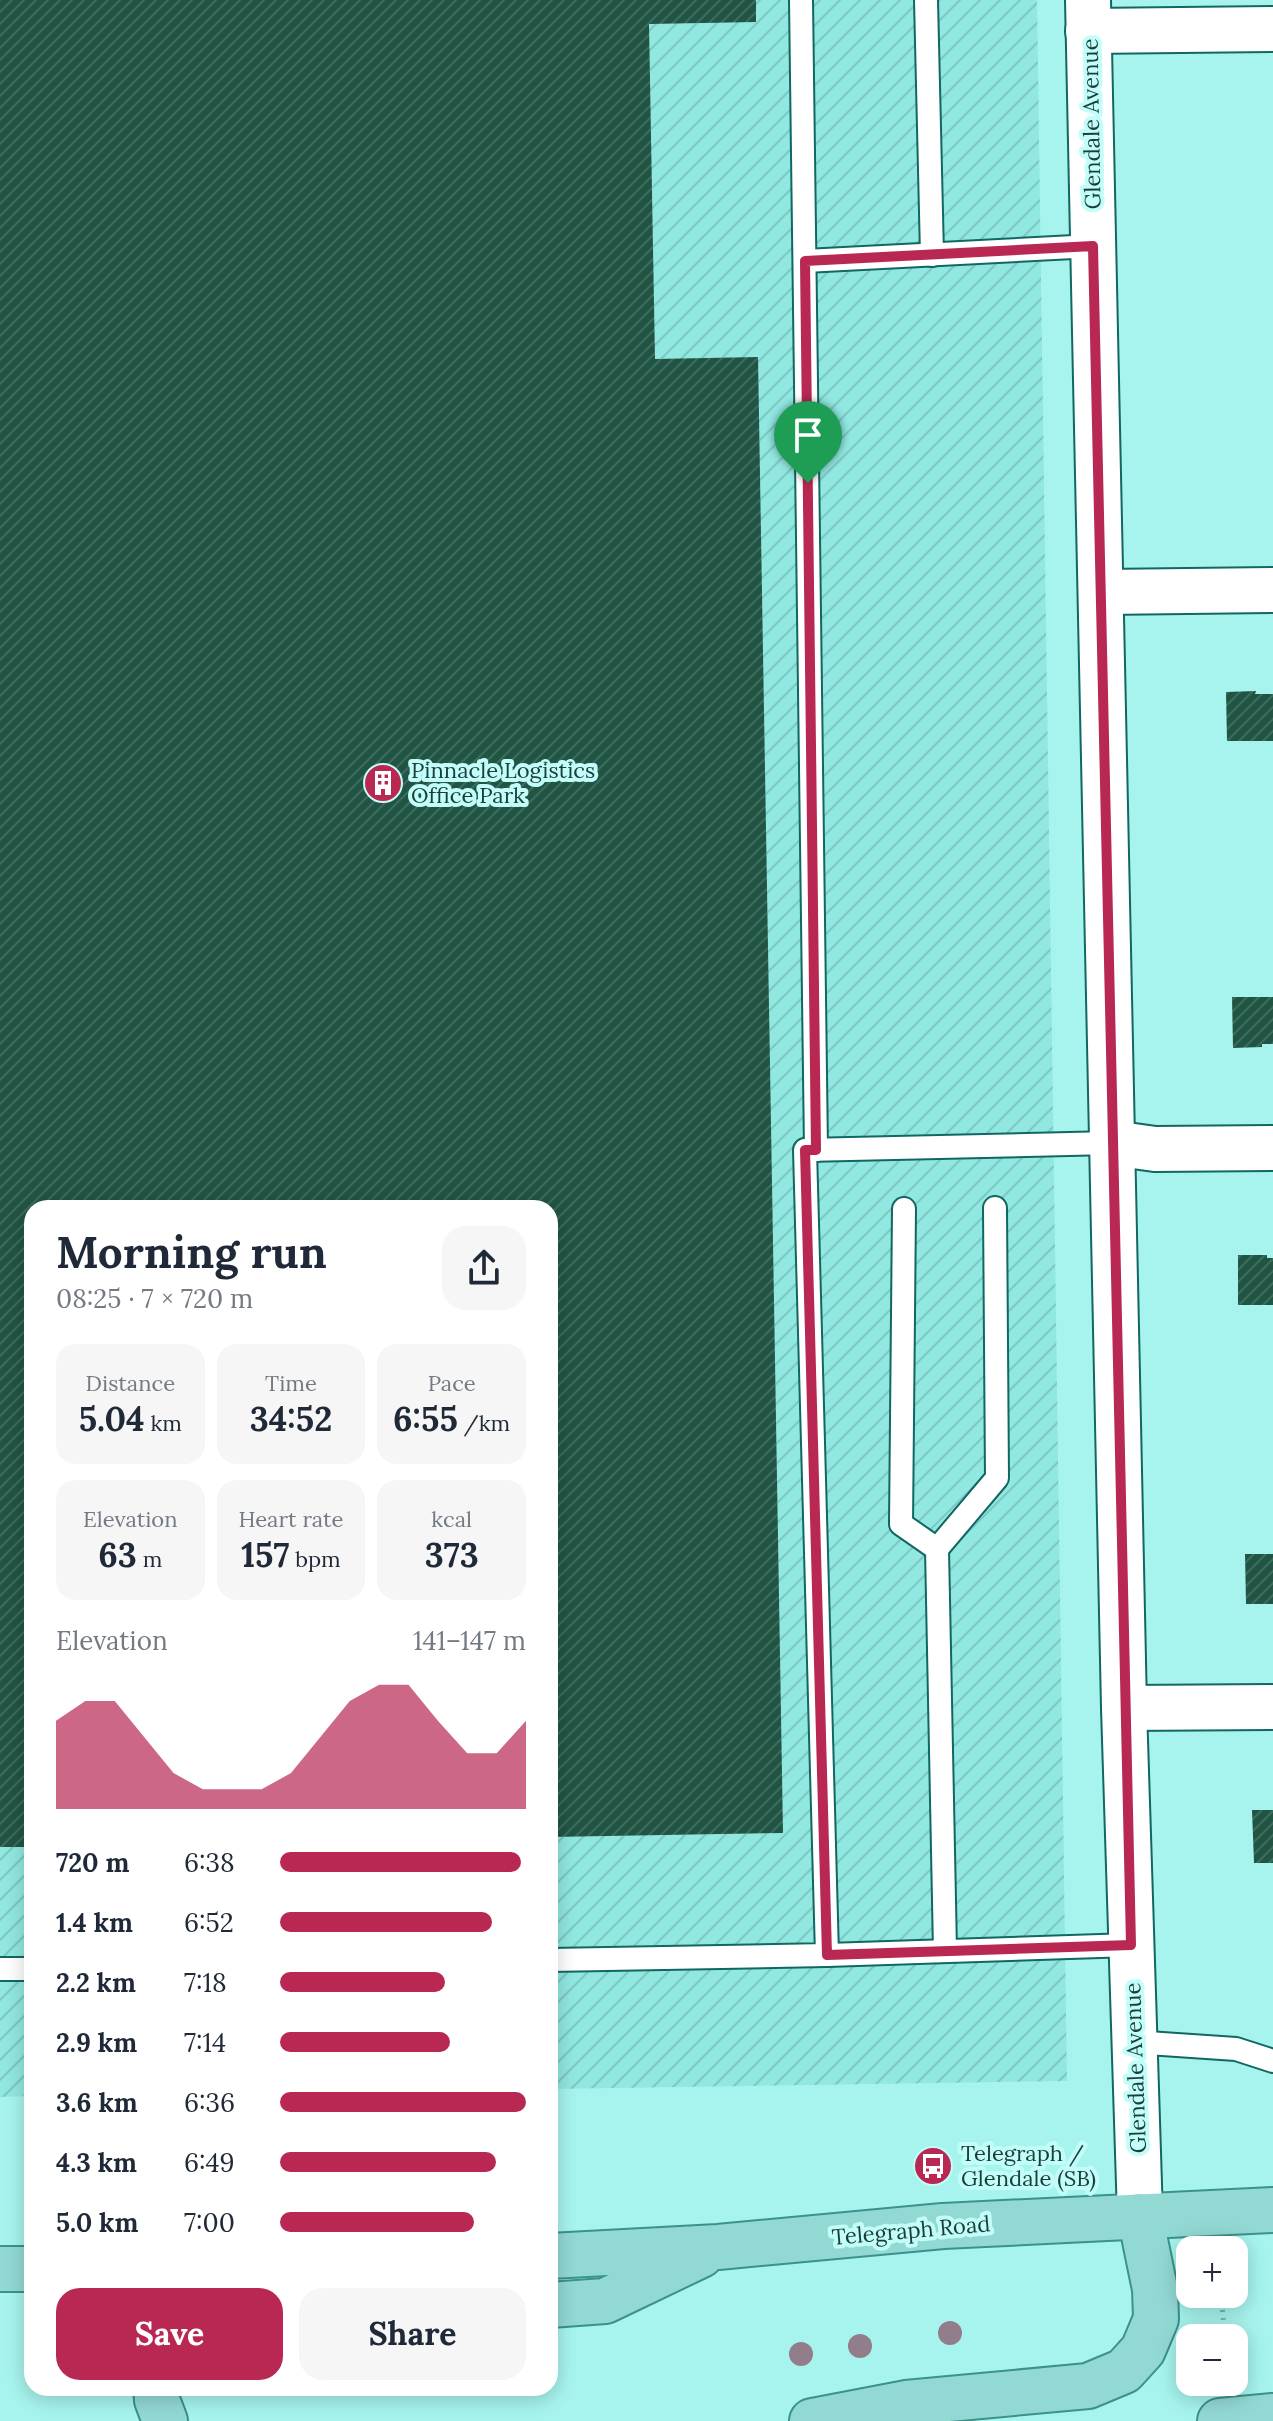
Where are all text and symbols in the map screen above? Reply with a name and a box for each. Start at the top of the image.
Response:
street label: Glendale Avenue [1076,38,1106,210]
pin [774,401,842,483]
icon: arrive [786,413,830,457]
place label: Pinnacle Logistics Office Park [411,756,595,809]
building icon: Pinnacle Logistics Office Park [362,762,404,804]
text: Morning run [56,1224,327,1280]
button: share [442,1226,526,1310]
text: 08:25 · 7 × 720 m [56,1282,253,1315]
text: Distance [86,1369,175,1397]
text: Time [265,1369,317,1397]
text: Pace [428,1369,476,1397]
text: 5.04 [79,1397,145,1440]
text: 34:52 [250,1397,332,1440]
text: 6:55 [393,1397,458,1440]
text: km [145,1409,182,1437]
text: /km [458,1409,510,1437]
text: Elevation [83,1505,178,1533]
text: Heart rate [239,1505,343,1533]
text: kcal [431,1505,472,1533]
text: 63 [98,1533,137,1576]
text: 157 [241,1533,289,1576]
text: 373 [425,1533,479,1576]
text: m [137,1545,162,1573]
text: bpm [289,1545,341,1573]
text: Elevation [56,1624,168,1657]
text: 141–147 m [413,1624,526,1657]
text: 720 m [56,1846,129,1879]
text: 6:38 [184,1846,235,1879]
text: 1.4 km [56,1906,133,1939]
text: 6:52 [184,1906,234,1939]
text: 2.2 km [56,1966,136,1999]
text: 7:18 [184,1966,227,1999]
street label: Glendale Avenue [1118,1982,1152,2154]
text: 2.9 km [56,2026,137,2059]
text: 7:14 [184,2026,226,2059]
text: 3.6 km [56,2086,138,2119]
text: 6:36 [184,2086,235,2119]
place label: Telegraph / Glendale (SB) [961,2139,1096,2192]
bus stop icon: Telegraph / Glendale (SB) [912,2145,954,2187]
text: 4.3 km [56,2146,137,2179]
text: 6:49 [184,2146,235,2179]
text: 5.0 km [56,2206,138,2239]
text: 7:00 [184,2206,235,2239]
street label: Telegraph Road [831,2209,991,2251]
map controls [1176,2236,1248,2396]
button: + [1176,2236,1248,2308]
button: Save [56,2288,283,2380]
button: Share [299,2288,526,2380]
button: − [1176,2324,1248,2396]

